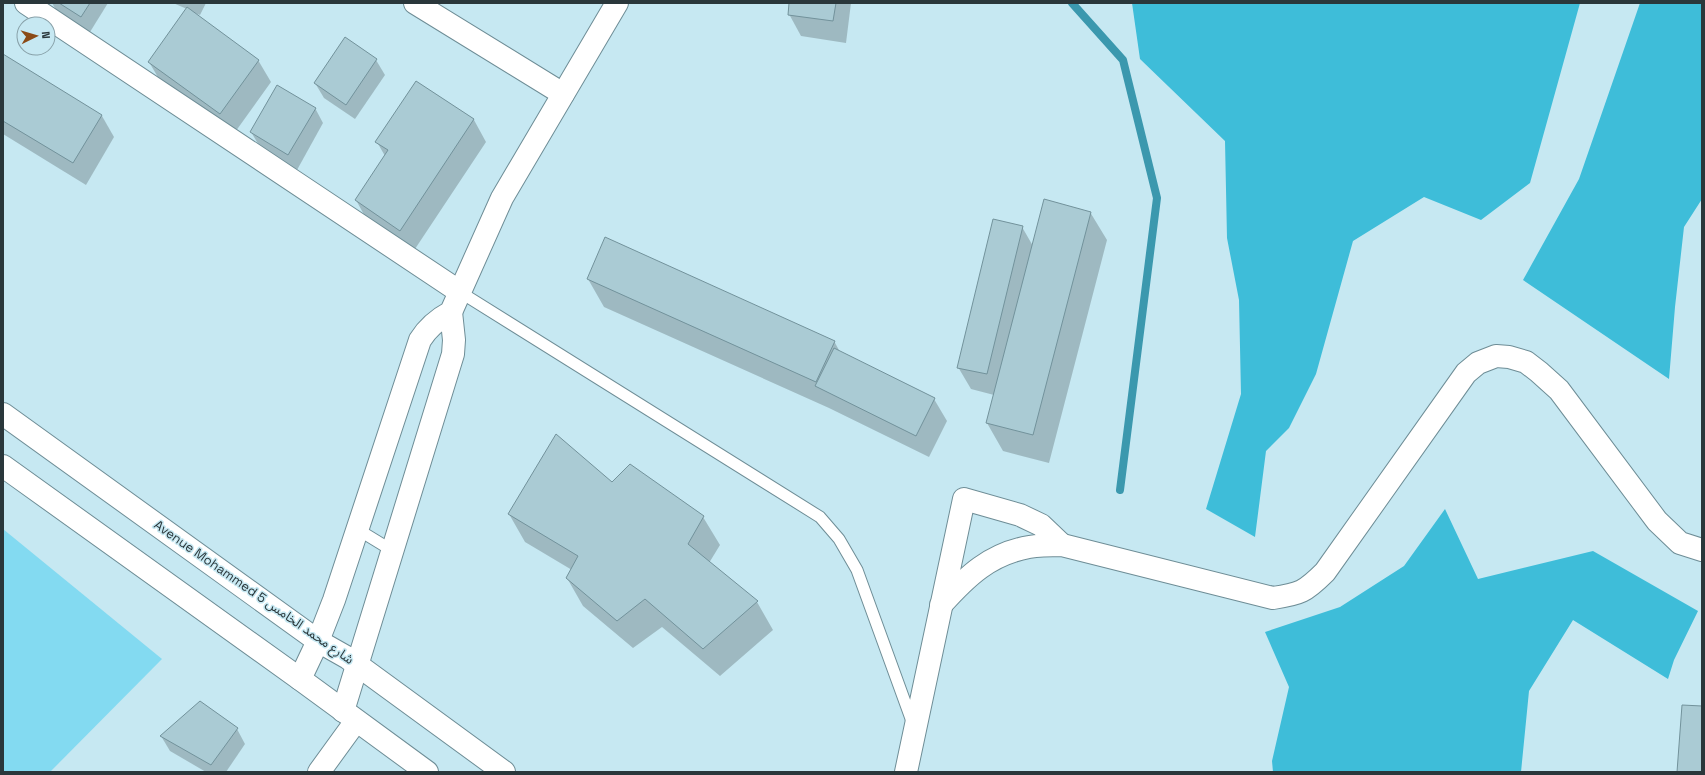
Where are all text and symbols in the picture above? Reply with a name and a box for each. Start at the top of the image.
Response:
north arrow [16,16,56,56]
text: N [39,31,53,39]
street label: Avenue Mohammed 5 شارع محمد الخامس [150,516,357,670]

